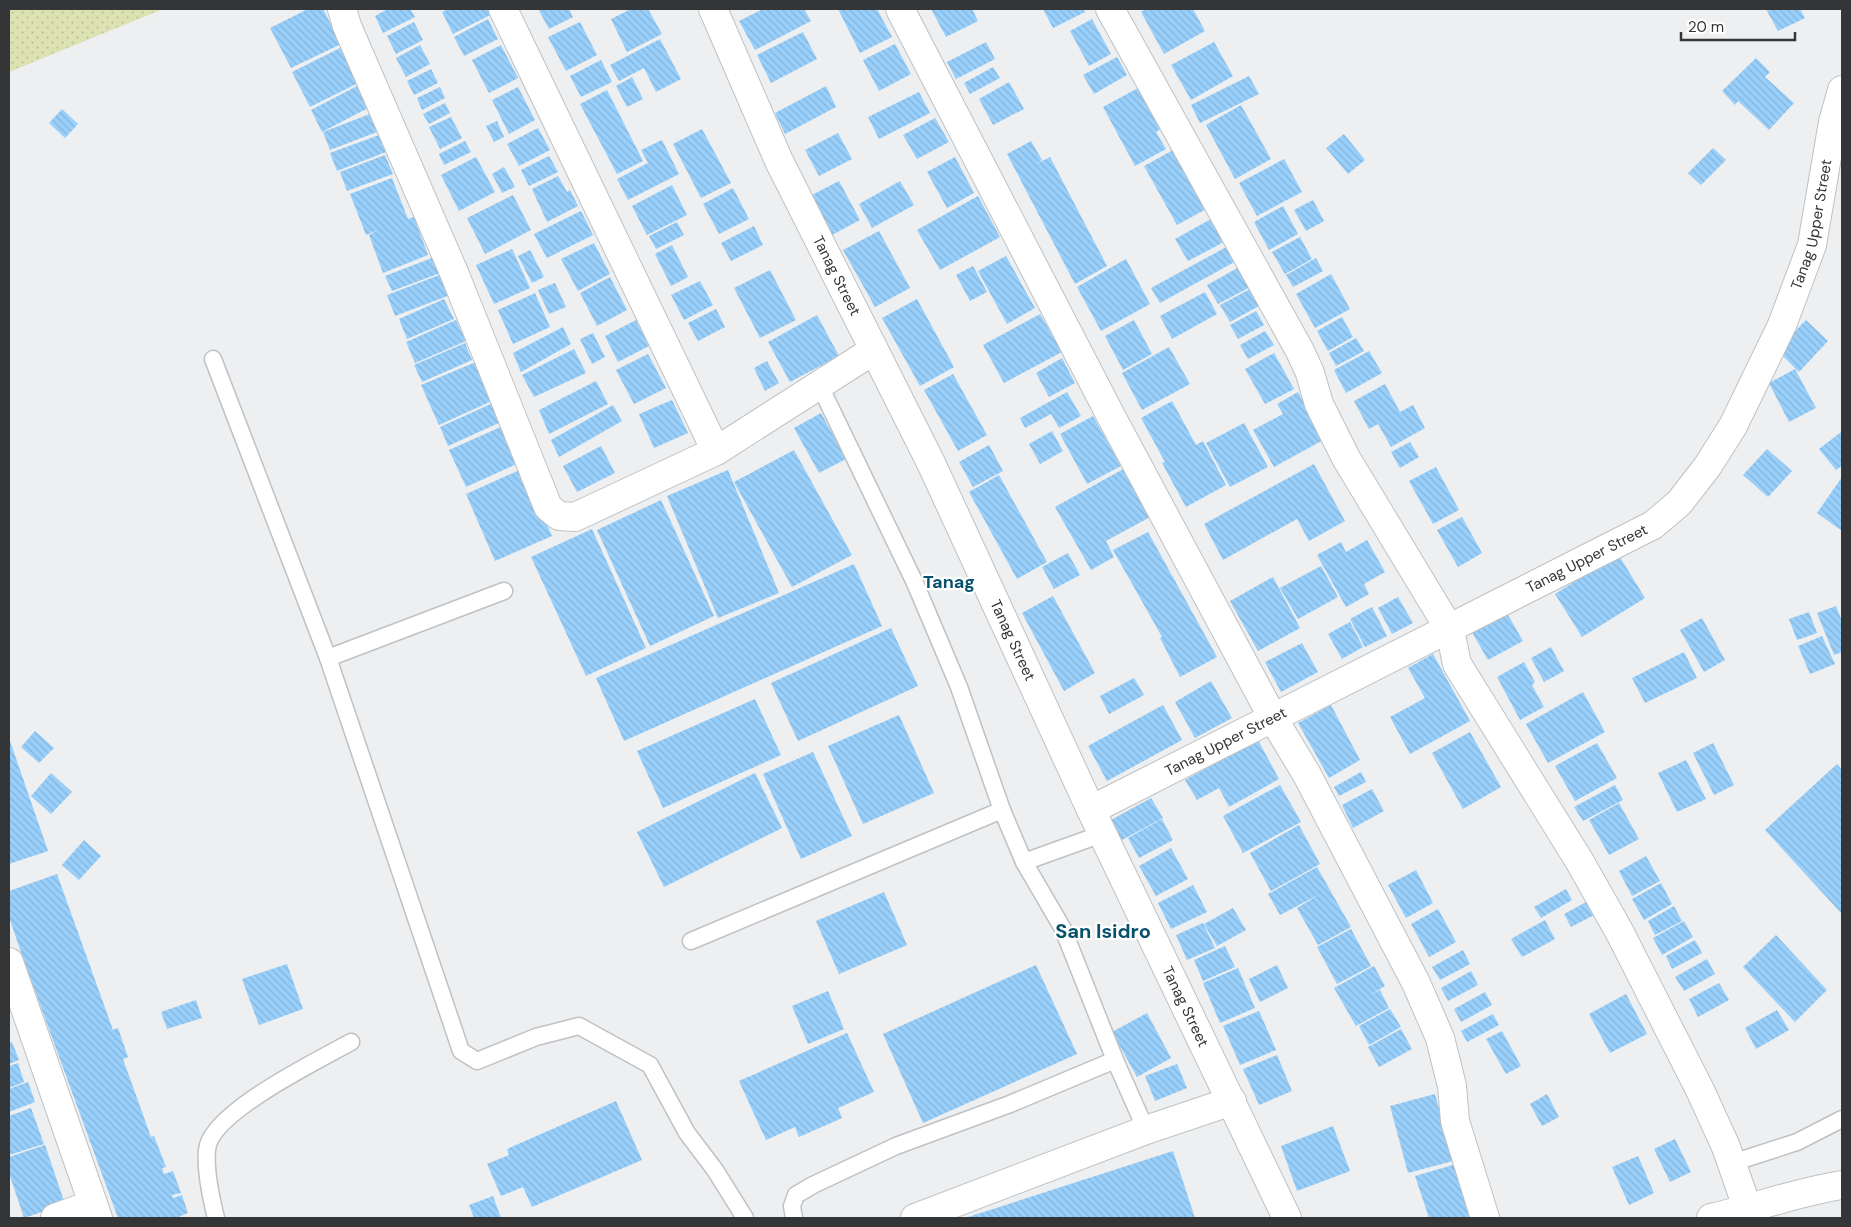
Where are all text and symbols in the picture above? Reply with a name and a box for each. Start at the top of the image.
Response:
scale bar [1681,10,1795,42]
text: 20 m [1688,17,1724,37]
street label: Tanag Upper Street [1786,158,1837,293]
street label: Tanag Street [808,232,865,319]
street label: Tanag Upper Street [1523,519,1651,598]
district label: Tanag [923,570,975,594]
street label: Tanag Street [985,596,1040,684]
street label: Tanag Upper Street [1161,702,1290,781]
district label: San Isidro [1055,918,1151,944]
street label: Tanag Street [1158,963,1213,1050]

